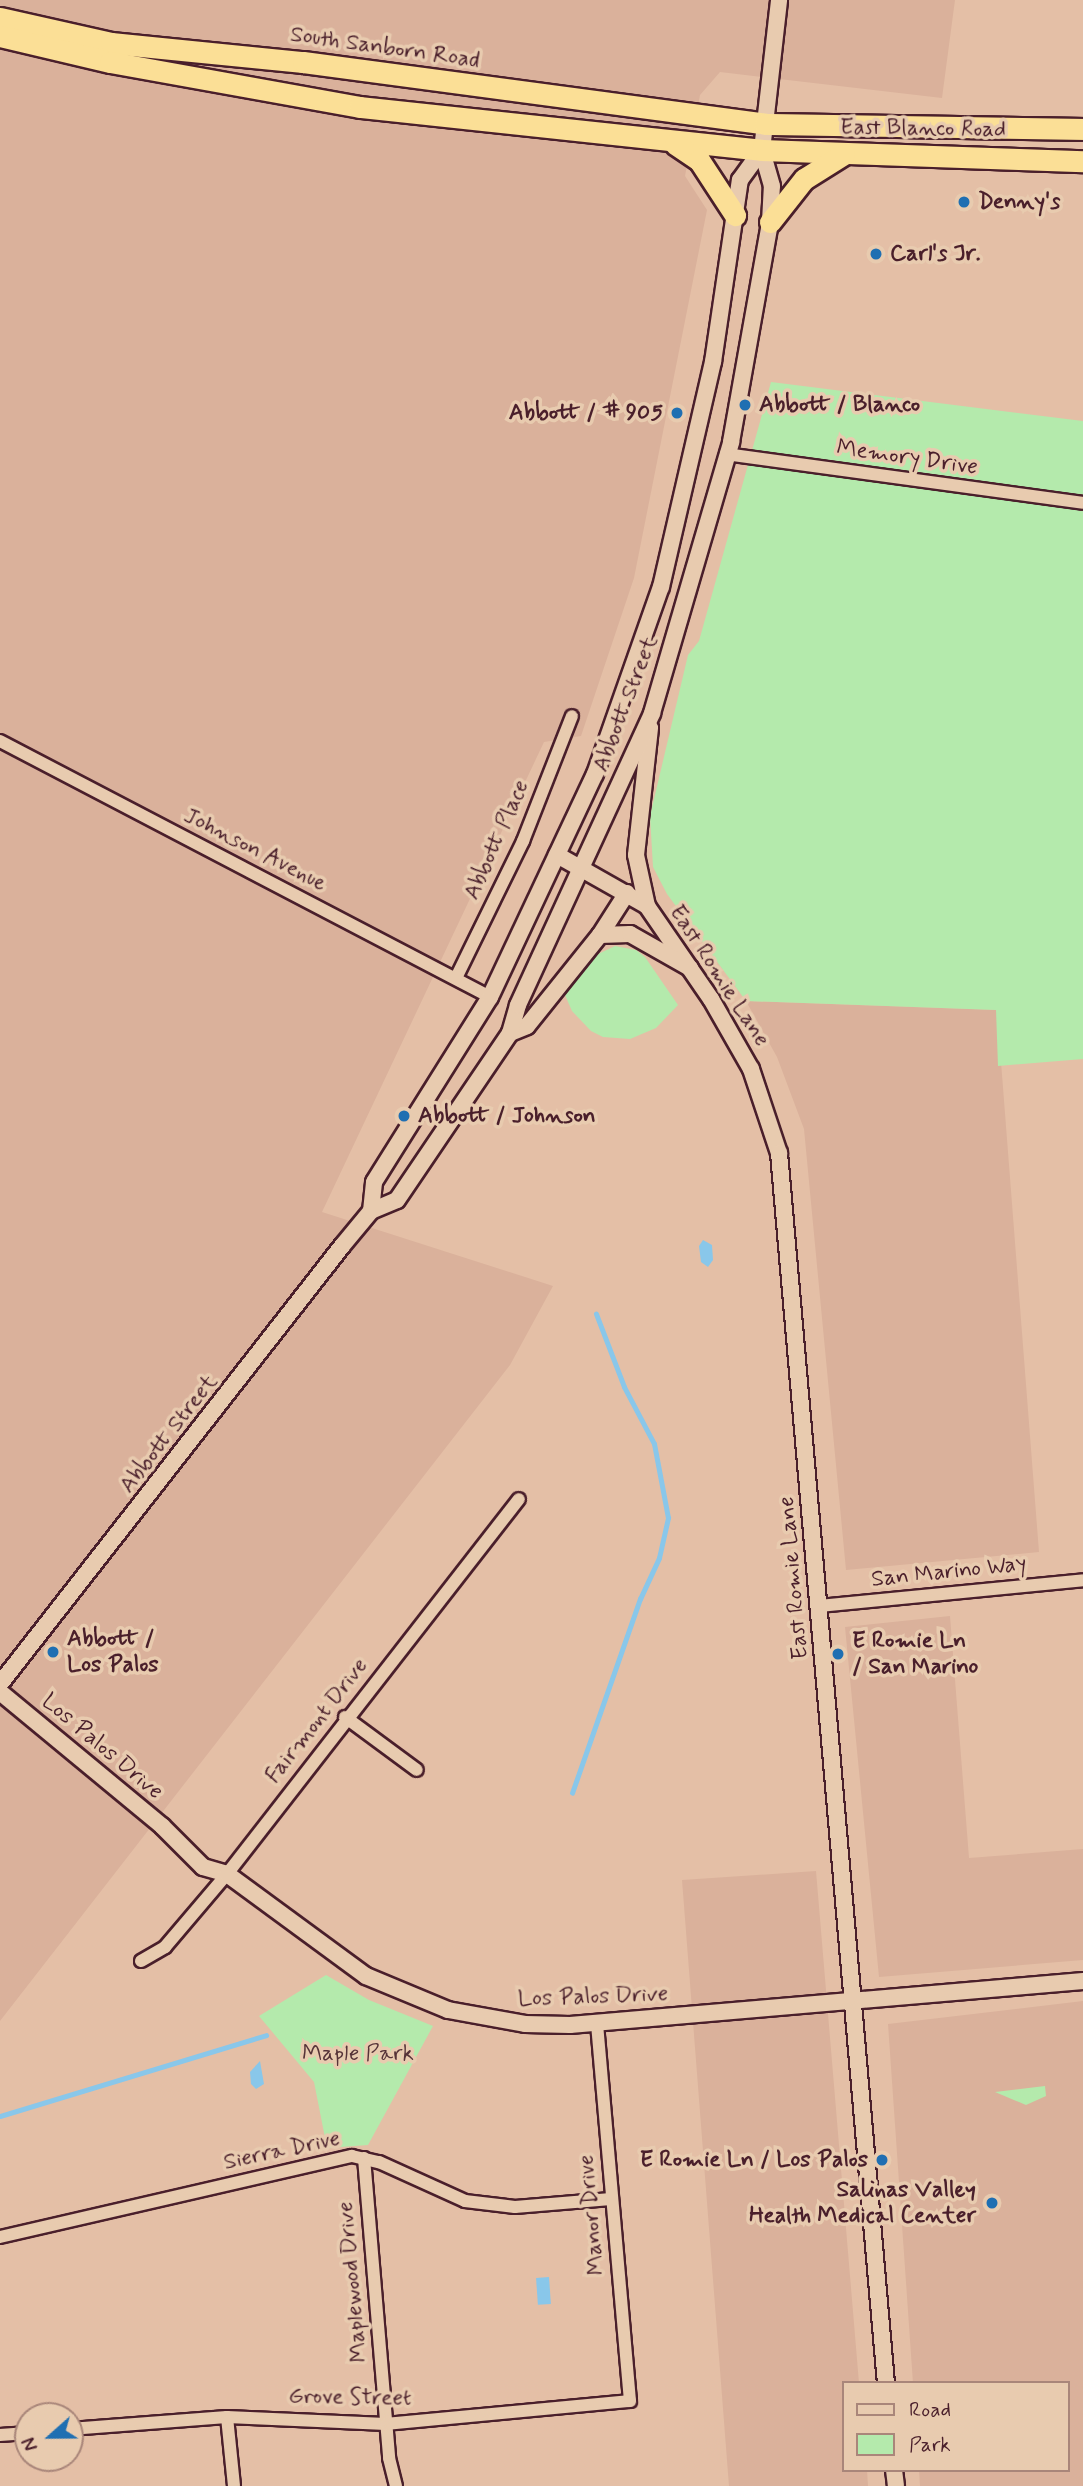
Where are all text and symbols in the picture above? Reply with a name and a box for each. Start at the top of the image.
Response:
street label: South Sanborn Road [289,21,481,75]
street label: East Blanco Road [840,114,1006,144]
place label: Denny's [978,188,1060,216]
marker: Denny's [956,194,972,210]
place label: Carl's Jr. [890,240,981,268]
marker: Carl's Jr. [868,246,884,262]
place label: Abbott / Blanco [759,391,920,419]
marker: Abbott / Blanco [737,397,753,413]
place label: Abbott / # 905 [509,399,663,427]
marker: Abbott / # 905 [669,405,685,421]
street label: Memory Drive [835,435,979,481]
street label: Abbott Street [587,632,665,776]
street label: Abbott Place [458,776,536,904]
street label: Johnson Avenue [176,801,334,899]
street label: East Romie Lane [663,900,775,1052]
place label: Abbott / Johnson [418,1102,596,1130]
marker: Abbott / Johnson [396,1108,412,1124]
street label: Abbott Street [114,1369,224,1499]
street label: East Romie Lane [773,1495,815,1661]
street label: San Marino Way [864,1550,1034,1594]
place label: Abbott / Los Palos [67,1625,156,1679]
place label: E Romie Ln / San Marino [852,1627,985,1681]
marker: Abbott / Los Palos [45,1644,61,1660]
marker: E Romie Ln / San Marino [830,1646,846,1662]
street label: Fairmont Drive [260,1654,374,1788]
street label: Los Palos Drive [37,1689,167,1805]
street label: Los Palos Drive [520,1981,666,2013]
park label: Maple Park [303,2040,413,2068]
street label: Sierra Drive [221,2125,343,2177]
place label: E Romie Ln / Los Palos [642,2146,868,2174]
marker: E Romie Ln / Los Palos [874,2152,890,2168]
street label: Manor Drive [573,2153,611,2277]
place label: Salinas Valley Health Medical Center [753,2176,976,2230]
marker: Salinas Valley Health Medical Center [982,2193,1002,2213]
street label: Maplewood Drive [332,2201,374,2363]
legend [842,2381,1069,2472]
street label: Grove Street [286,2383,414,2413]
text: Road [909,2396,951,2424]
north arrow [14,2402,84,2472]
text: Park [909,2431,951,2459]
text: N [17,2434,45,2454]

